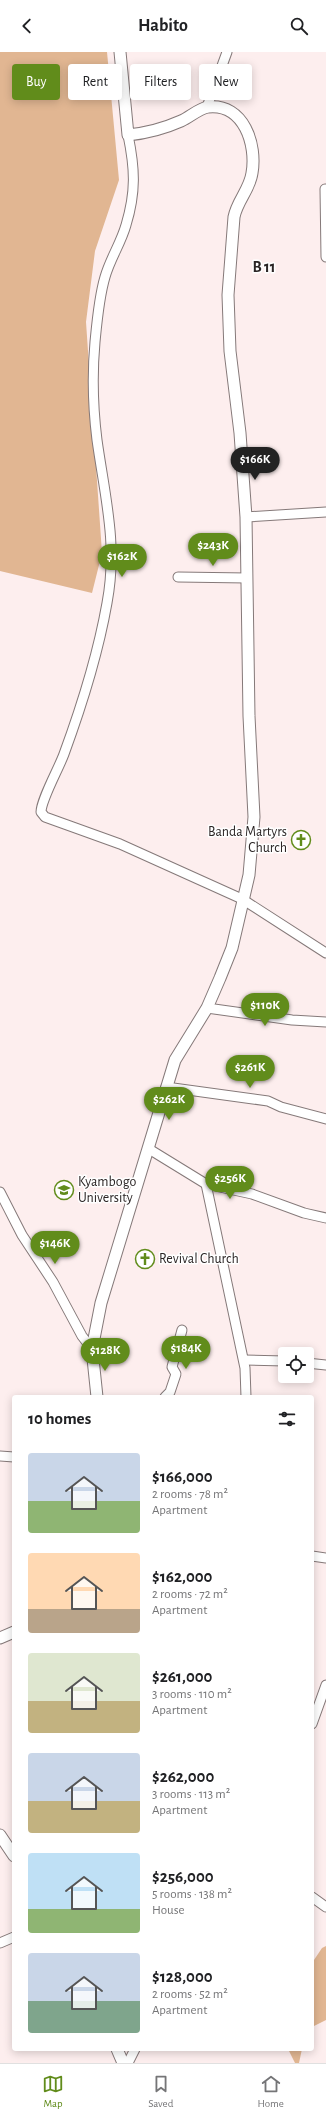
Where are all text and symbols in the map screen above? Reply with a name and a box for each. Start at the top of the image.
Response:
icon: back [16,15,38,37]
icon: search [288,15,310,37]
text: Habito [138,17,188,35]
chip: Buy [12,64,60,100]
chip: Rent [68,64,122,100]
chip: Filters [130,64,191,100]
chip: New [199,64,252,100]
district label: B 11 [252,259,276,275]
pin: $166K [227,447,283,481]
text: $166K [240,453,270,466]
pin: $243K [185,533,241,567]
text: $243K [197,539,229,552]
pin: $162K [94,544,150,578]
text: $162K [107,550,137,563]
place label: Banda Martyrs Church [208,825,287,855]
church icon: Banda Martyrs Church [290,829,312,851]
pin: $110K [237,993,293,1027]
text: $110K [250,999,280,1012]
pin: $261K [222,1055,278,1089]
text: $261K [235,1061,265,1074]
pin: $262K [141,1087,197,1121]
text: $262K [153,1093,185,1106]
pin: $256K [202,1166,258,1200]
text: $256K [214,1172,246,1185]
place label: Kyambogo University [78,1175,136,1205]
school or university icon: Kyambogo University [53,1179,75,1201]
pin: $146K [27,1231,83,1265]
text: $146K [40,1237,70,1250]
church icon: Revival Church [134,1248,156,1270]
place label: Revival Church [159,1252,239,1266]
pin: $184K [158,1336,214,1370]
pin: $128K [77,1338,133,1372]
text: $184K [170,1342,202,1355]
text: $128K [90,1344,120,1357]
map controls [278,1347,314,1383]
button: locate [278,1347,314,1383]
icon: filters [276,1408,298,1430]
text: 10 homes [28,1410,91,1427]
text: $166,000 [152,1468,213,1485]
icon: home [60,1469,108,1517]
text: 2 rooms · 78 m² [152,1488,228,1501]
text: Apartment [152,1504,207,1517]
text: $162,000 [152,1568,212,1585]
icon: home [60,1569,108,1617]
text: 2 rooms · 72 m² [152,1588,228,1601]
text: Apartment [152,1604,207,1617]
text: $261,000 [152,1668,212,1685]
icon: home [60,1669,108,1717]
text: 3 rooms · 110 m² [152,1688,232,1701]
text: Apartment [152,1704,207,1717]
text: $262,000 [152,1768,214,1785]
icon: home [60,1769,108,1817]
text: 3 rooms · 113 m² [152,1788,230,1801]
text: Apartment [152,1804,207,1817]
text: $256,000 [152,1868,214,1885]
icon: home [60,1869,108,1917]
text: 5 rooms · 138 m² [152,1888,232,1901]
text: House [152,1904,184,1917]
text: $128,000 [152,1968,213,1985]
icon: home [60,1969,108,2017]
text: 2 rooms · 52 m² [152,1988,228,2001]
text: Apartment [152,2004,207,2017]
tab: Map [42,2073,64,2110]
tab: Saved [148,2073,173,2110]
tab: Home [257,2073,284,2110]

